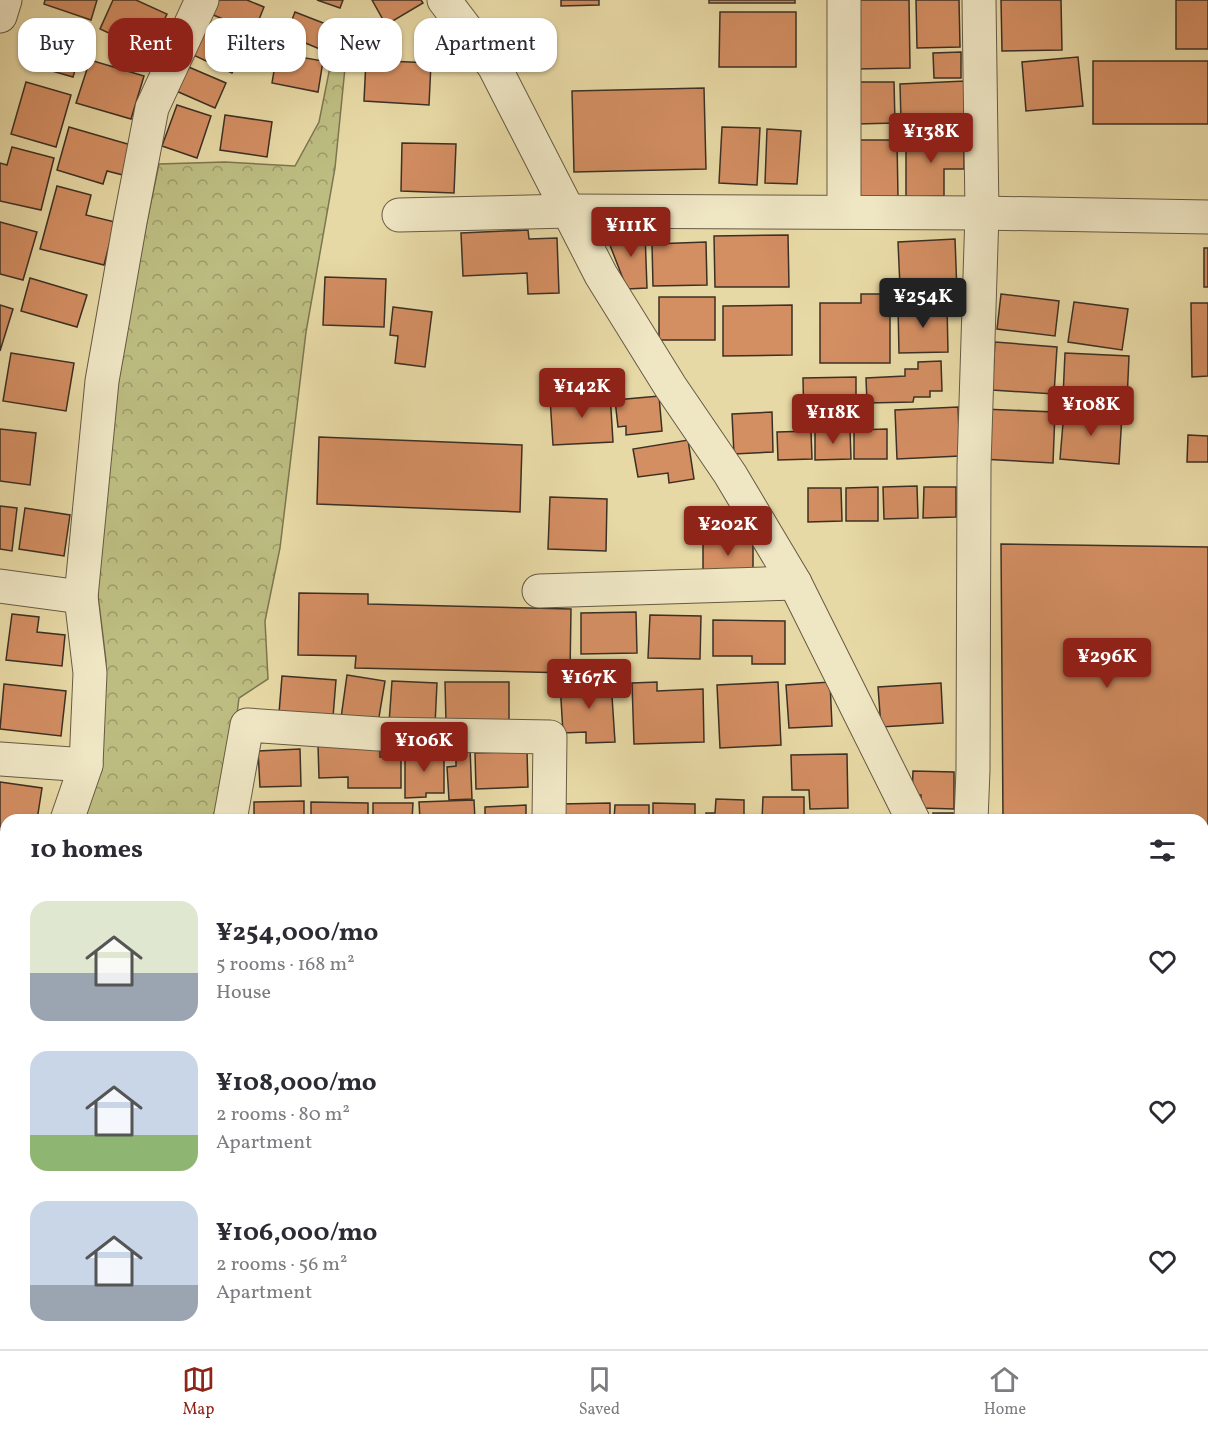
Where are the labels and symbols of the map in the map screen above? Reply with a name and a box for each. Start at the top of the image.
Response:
pin: ¥138K [889,113,973,164]
pin: ¥111K [589,207,673,258]
pin: ¥254K [881,278,965,329]
pin: ¥142K [540,368,624,419]
pin: ¥108K [1049,386,1133,437]
pin: ¥118K [791,394,875,445]
pin: ¥202K [686,506,770,557]
pin: ¥296K [1065,638,1149,689]
pin: ¥167K [547,659,631,710]
pin: ¥106K [382,722,466,773]

